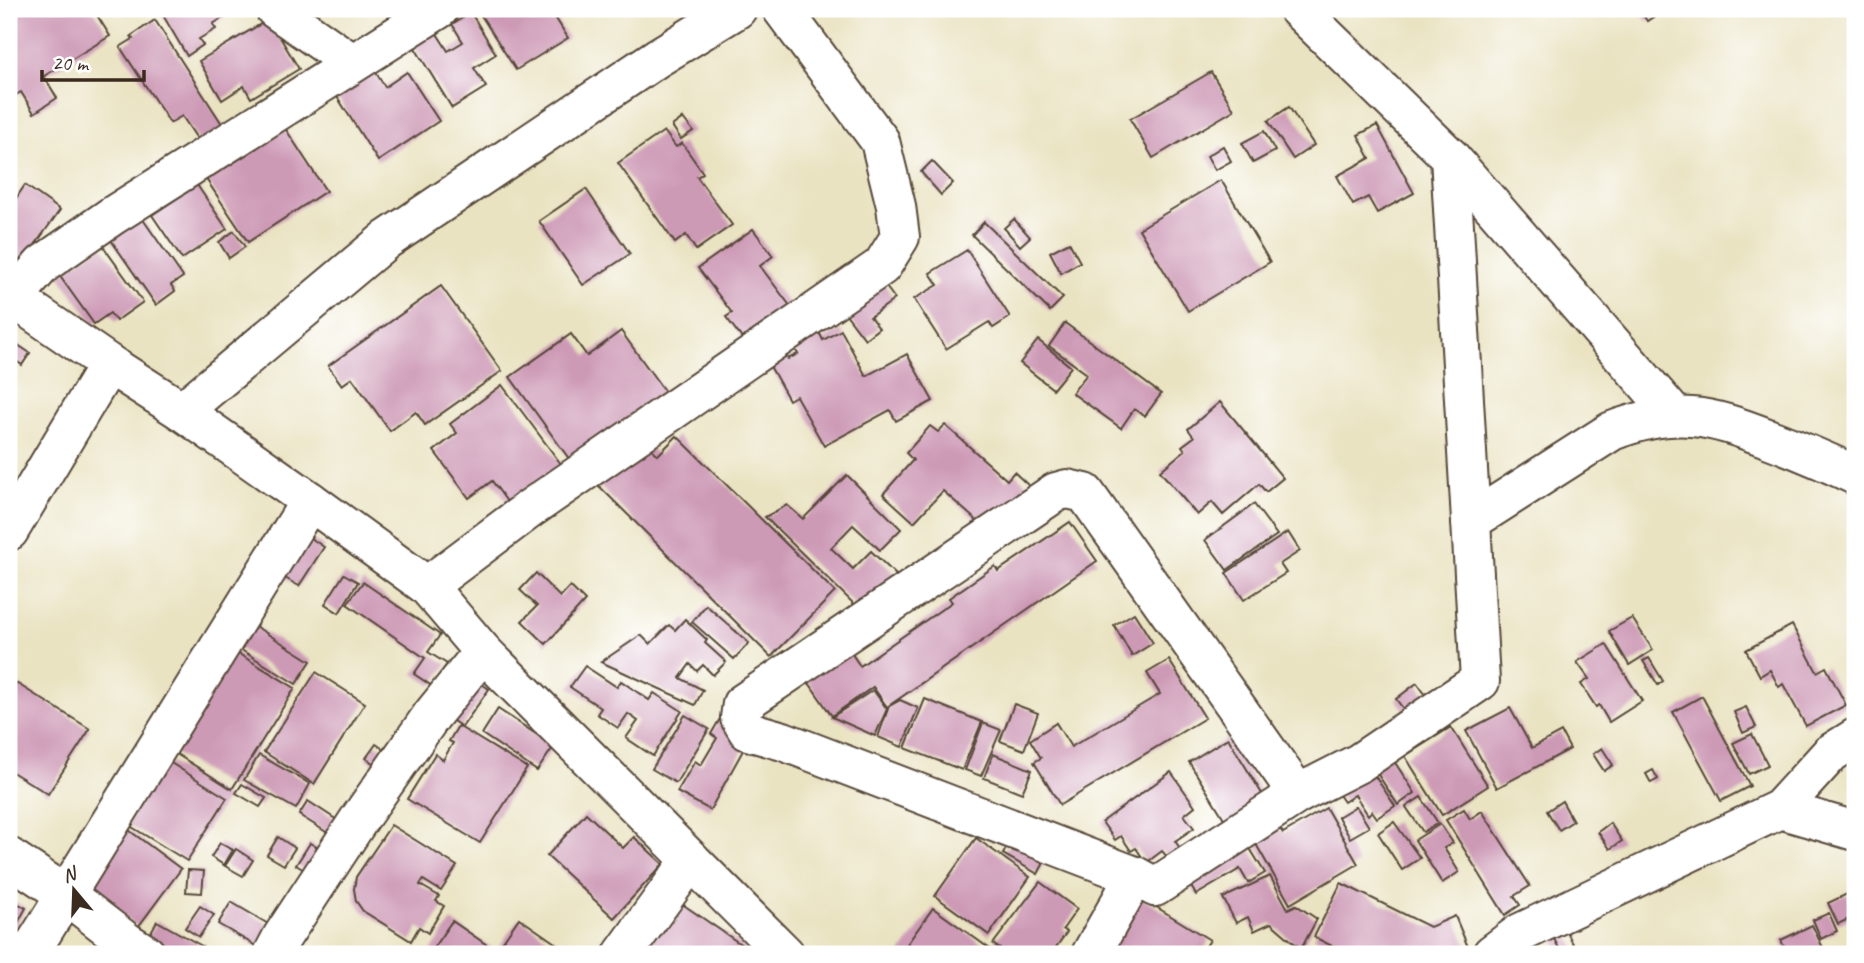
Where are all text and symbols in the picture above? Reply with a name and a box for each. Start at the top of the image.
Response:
scale bar [42,38,144,82]
text: 20 m [52,50,90,76]
north arrow [38,855,108,925]
text: N [59,861,81,888]

